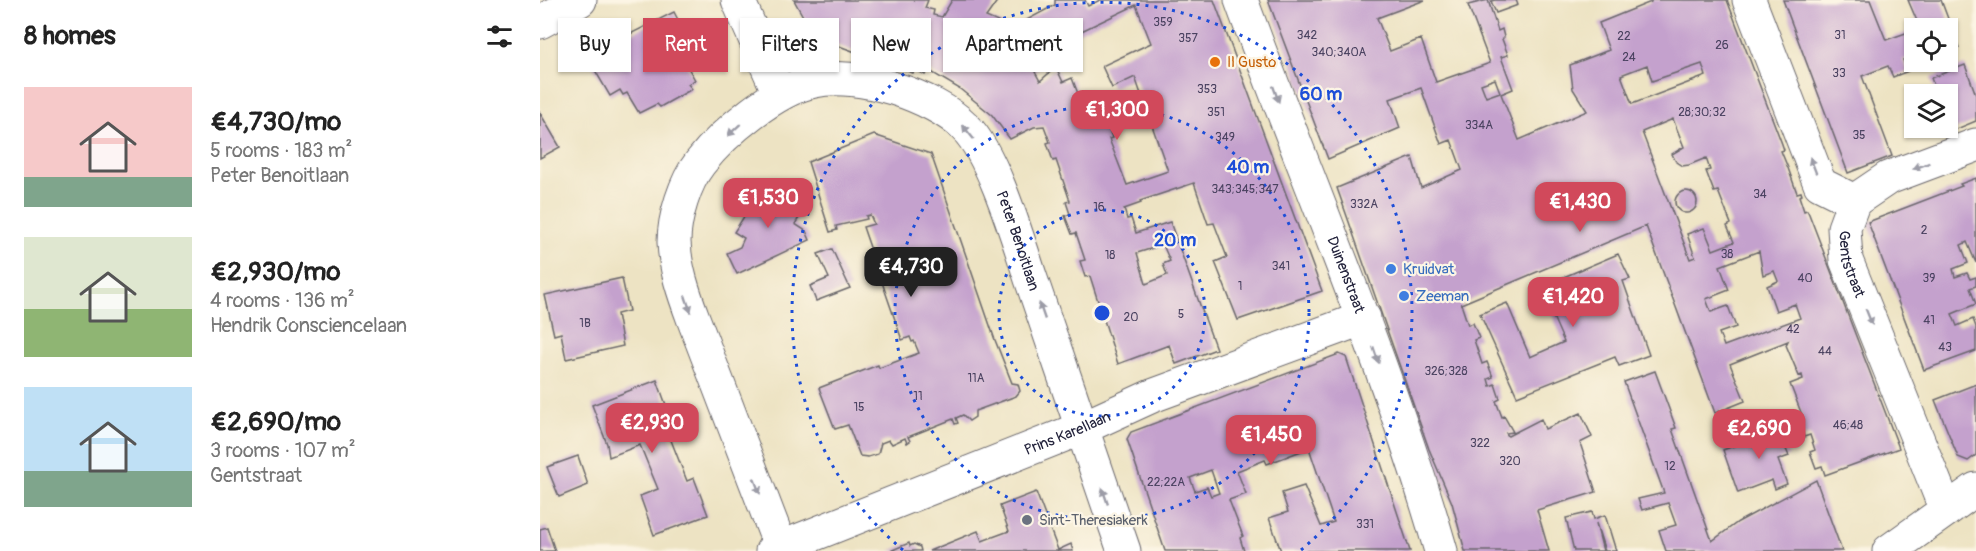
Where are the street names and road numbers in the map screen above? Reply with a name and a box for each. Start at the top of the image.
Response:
street label: Peter Benoitlaan [992,188,1043,293]
street label: Gentstraat [1834,230,1869,301]
street label: Duinenstraat [1322,234,1369,317]
street label: Prins Karellaan [1022,407,1114,460]

